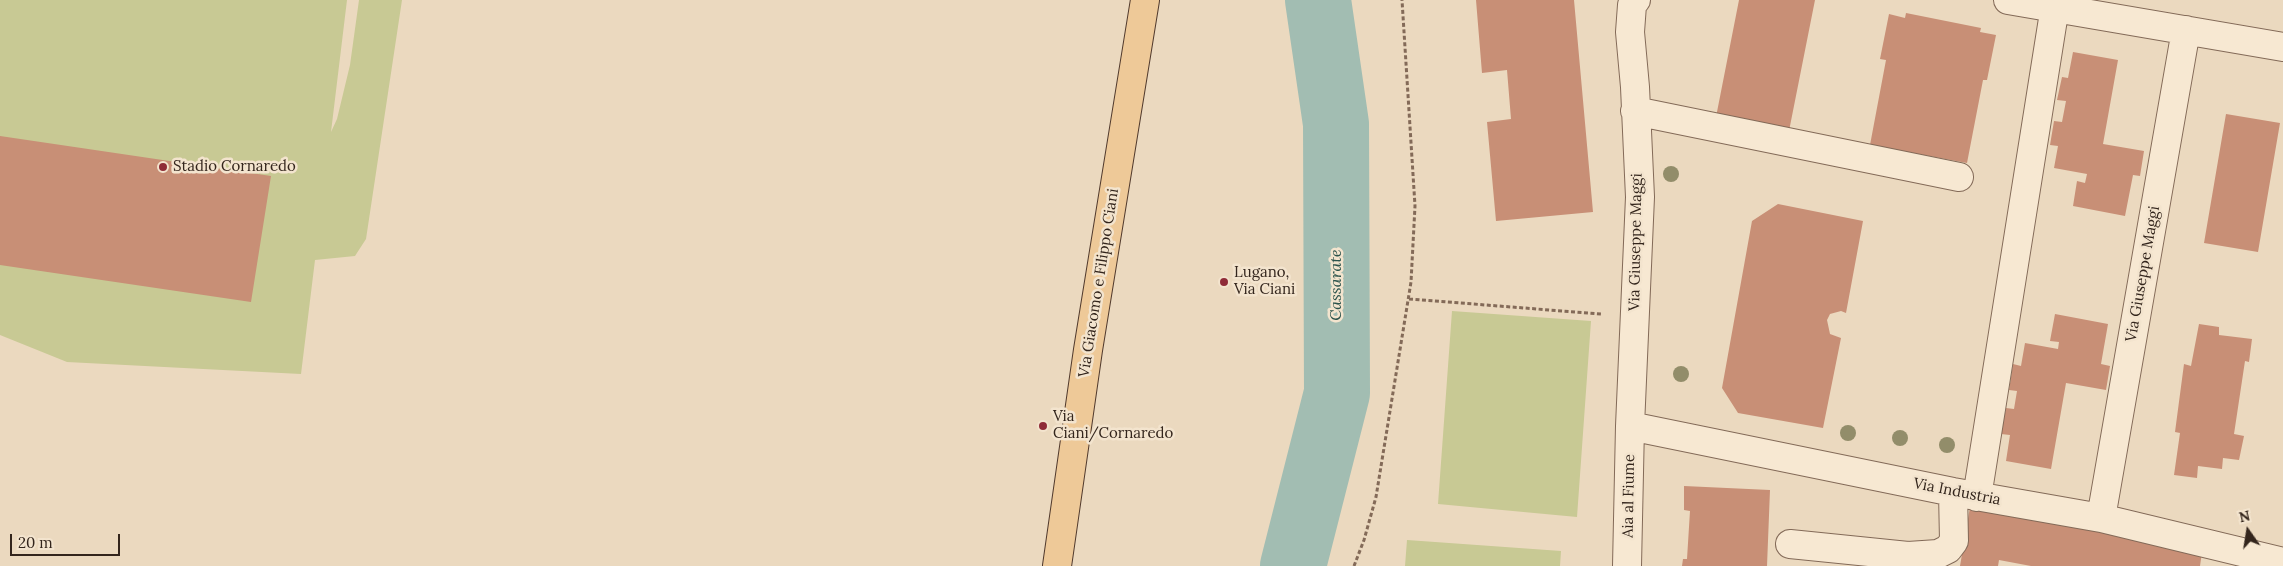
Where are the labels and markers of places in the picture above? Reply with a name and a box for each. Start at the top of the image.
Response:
place label: Stadio Cornaredo [173,158,296,176]
marker: Stadio Cornaredo [157,161,169,173]
place label: Lugano, Via Ciani [1234,264,1295,299]
marker: Lugano, Via Ciani [1218,276,1230,288]
place label: Via Ciani/Cornaredo [1053,408,1173,443]
marker: Via Ciani/Cornaredo [1037,420,1049,432]

